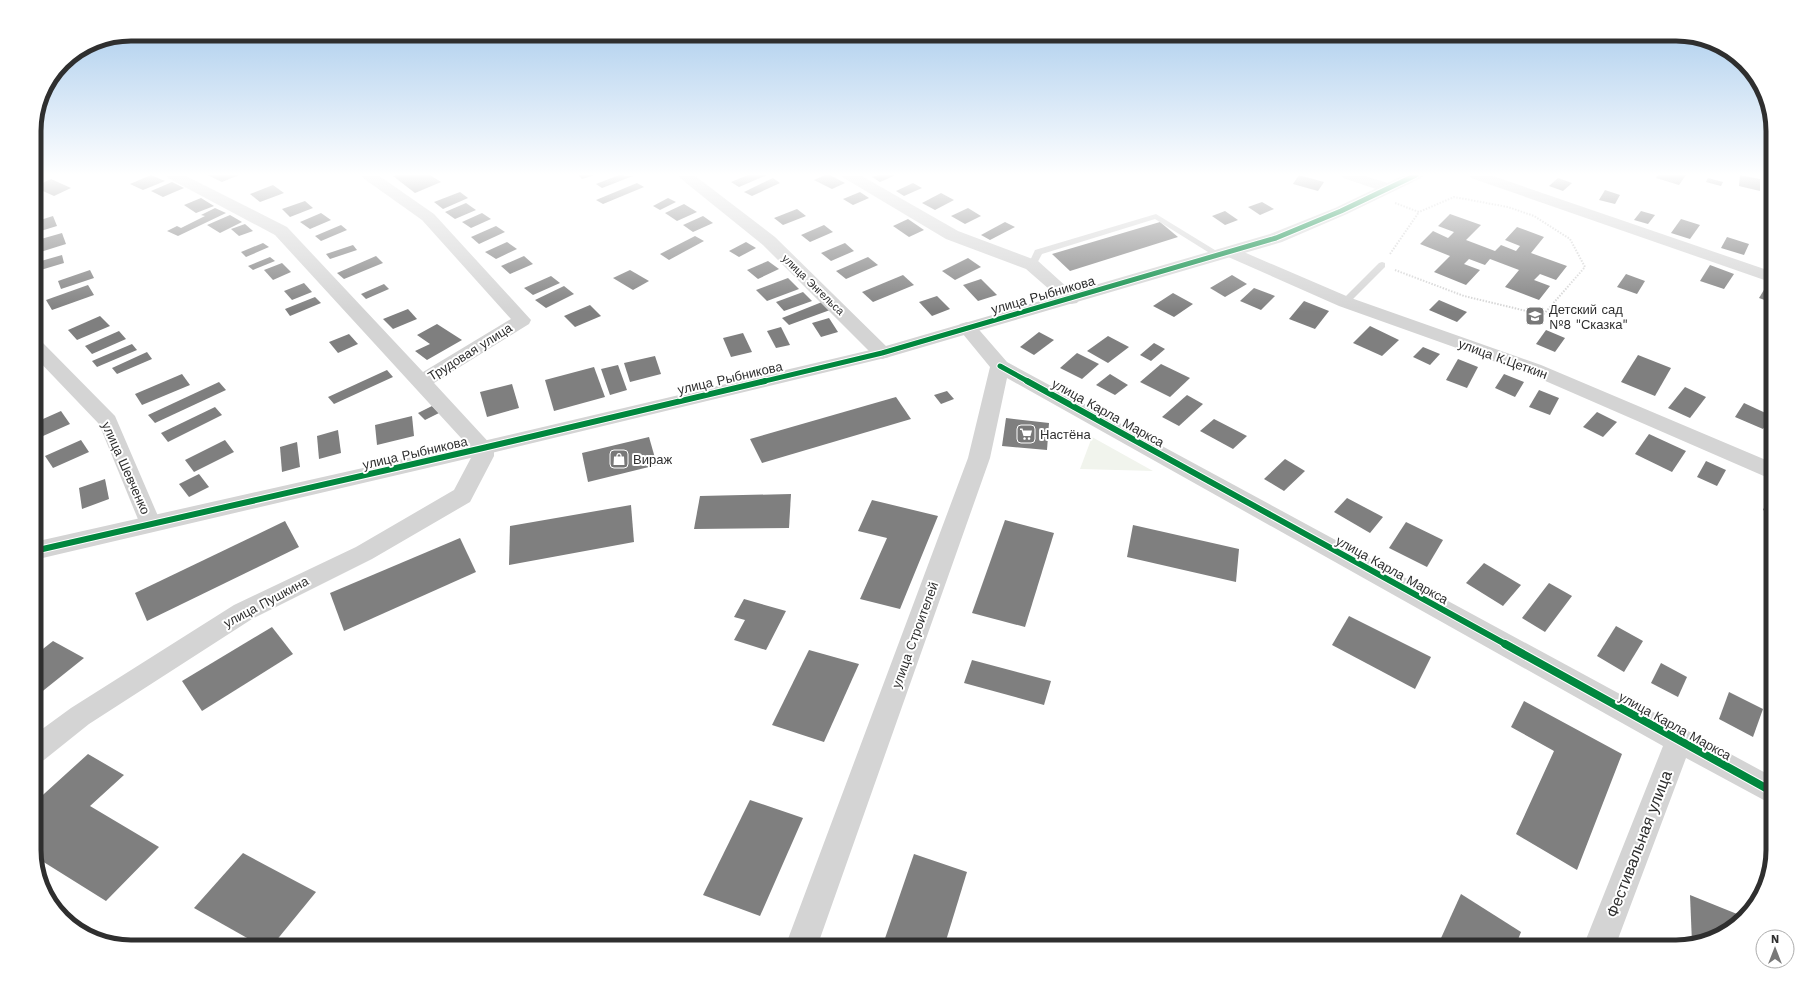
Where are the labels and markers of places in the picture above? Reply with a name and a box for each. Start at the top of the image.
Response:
place label: Детский сад №8 "Сказка" [1549,302,1628,332]
school or university icon: Детский сад №8 "Сказка" [1524,305,1546,327]
supermarket icon: Настёна [1015,423,1037,445]
place label: Настёна [1040,427,1091,442]
shop icon: Вираж [608,448,630,470]
place label: Вираж [633,452,672,467]

